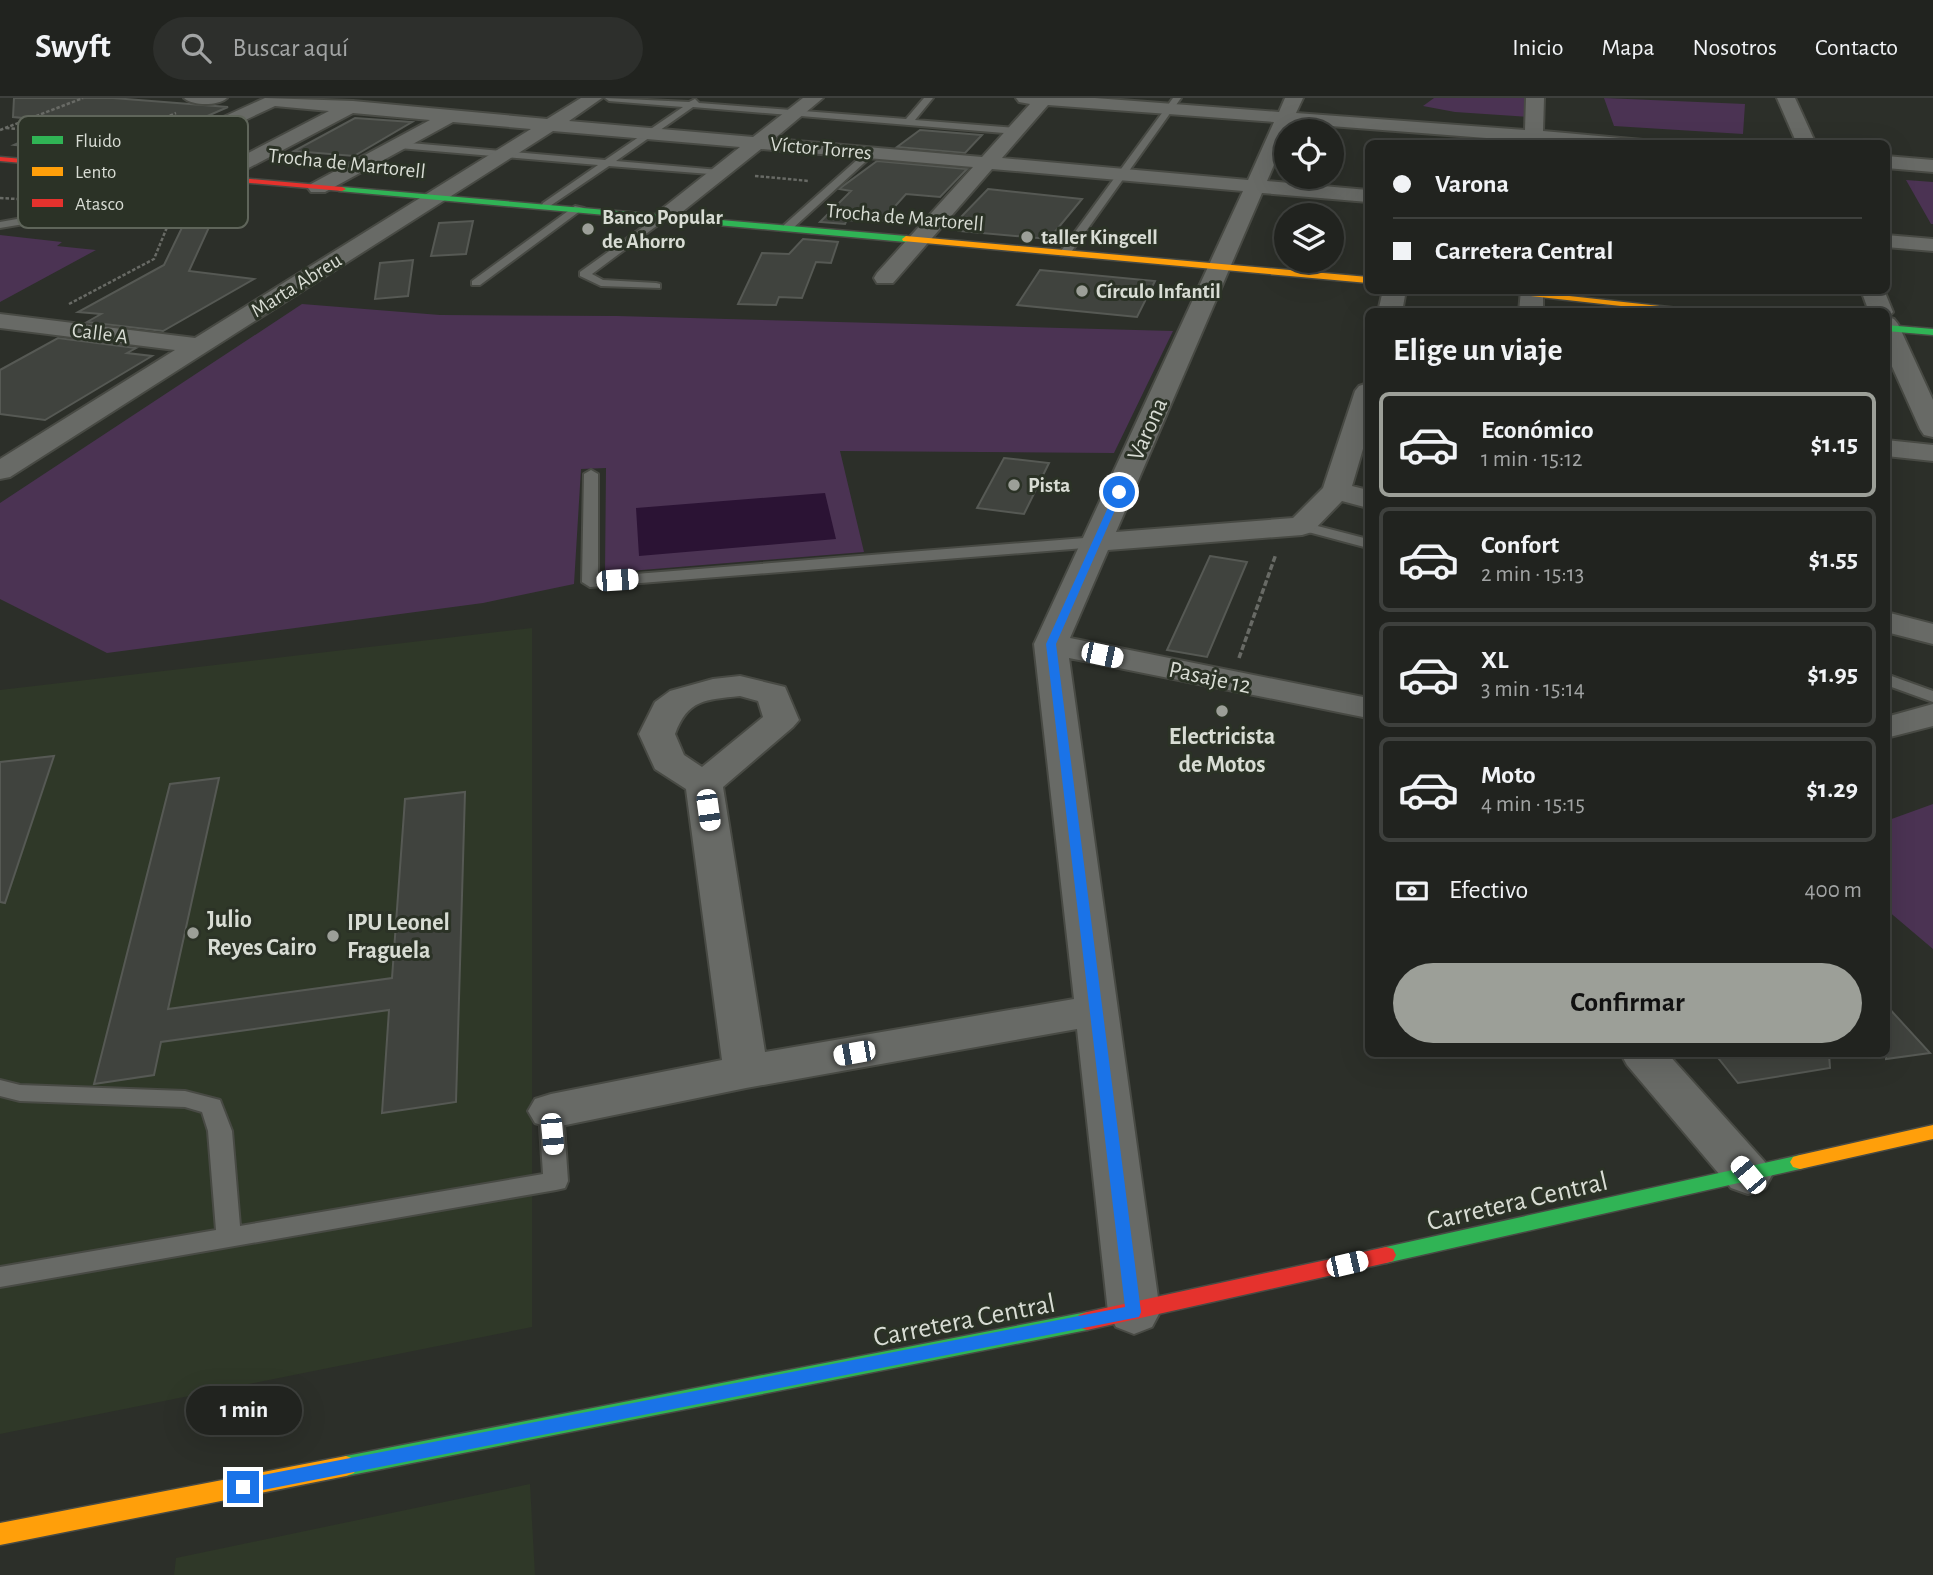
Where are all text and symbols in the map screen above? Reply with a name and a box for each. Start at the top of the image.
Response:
search box [153,17,643,80]
icon: search [177,29,215,67]
text: Swyft [35,31,111,64]
text: Buscar aquí [233,35,348,61]
text: Inicio [1512,36,1563,60]
text: Mapa [1601,36,1655,60]
text: Nosotros [1693,36,1777,60]
text: Contacto [1815,36,1898,60]
legend [18,116,248,228]
map controls [1274,119,1344,273]
button: locate [1274,119,1344,189]
text: Fluido [75,132,121,151]
street label: Víctor Torres [769,134,873,163]
street label: Trocha de Martorell [267,145,427,182]
text: Lento [75,163,116,182]
text: Varona [1435,171,1509,197]
text: Atasco [75,195,124,214]
street label: Trocha de Martorell [825,200,985,235]
button: layers [1274,203,1344,273]
place label: Banco Popular de Ahorro [602,207,724,252]
marker: Banco Popular de Ahorro [580,221,596,237]
place label: taller Kingcell [1041,227,1158,248]
marker: taller Kingcell [1019,229,1035,245]
text: Carretera Central [1435,238,1613,264]
street label: Marta Abreu [247,249,345,321]
place label: Círculo Infantil [1096,281,1221,302]
marker: Círculo Infantil [1074,283,1090,299]
street label: Calle A [71,320,129,347]
text: Elige un viaje [1393,334,1563,366]
street label: Varona [1124,394,1172,464]
icon: car [1397,413,1460,476]
text: Económico [1481,417,1594,443]
text: $1.15 [1810,431,1858,457]
text: 1 min · 15:12 [1481,448,1583,471]
place label: Pista [1028,475,1070,496]
route start [1103,476,1135,508]
marker: Pista [1006,477,1022,493]
icon: car [1397,528,1460,591]
text: Confort [1481,532,1559,558]
text: $1.55 [1809,546,1858,572]
text: 2 min · 15:13 [1481,563,1584,586]
car [596,568,639,592]
car [1080,640,1125,670]
icon: car [1397,643,1460,706]
text: XL [1481,647,1508,673]
street label: Pasaje 12 [1166,658,1253,698]
text: $1.95 [1807,661,1858,687]
text: 3 min · 15:14 [1481,678,1585,701]
marker: Electricista de Motos [1214,703,1230,719]
place label: Electricista de Motos [1169,725,1275,777]
icon: car [1397,758,1460,821]
text: Moto [1481,762,1536,788]
text: $1.29 [1806,776,1858,802]
car [695,788,722,832]
text: 4 min · 15:15 [1481,793,1585,816]
icon: cash [1393,872,1431,910]
text: Efectivo [1449,877,1528,903]
text: 400 m [1804,879,1862,902]
place label: Julio Reyes Cairo [207,908,317,960]
place label: IPU Leonel Fraguela [347,911,450,963]
marker: Julio Reyes Cairo [185,925,201,941]
marker: IPU Leonel Fraguela [325,928,341,944]
button: Confirmar [1393,963,1862,1043]
car [832,1039,877,1067]
car [540,1112,565,1156]
car [1727,1152,1770,1198]
street label: Carretera Central [1424,1168,1611,1236]
car [1325,1249,1370,1279]
street label: Carretera Central [871,1290,1058,1352]
callout: 1 min [185,1386,301,1434]
text: 1 min [220,1399,268,1422]
route end [227,1471,259,1503]

